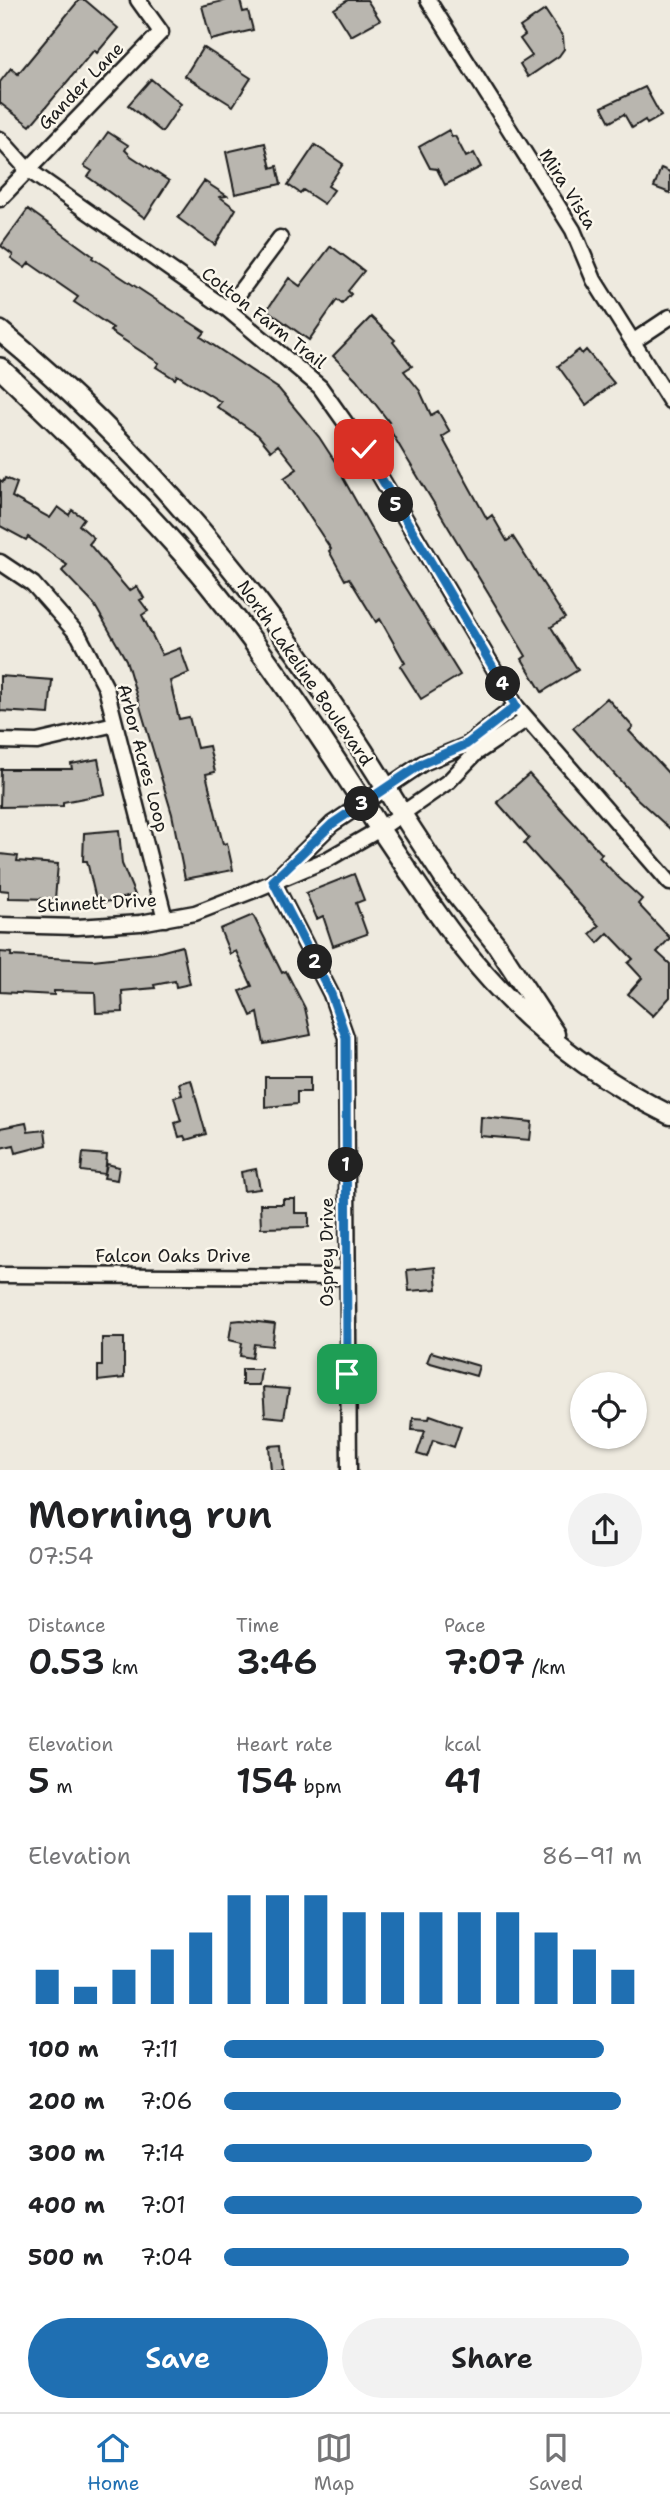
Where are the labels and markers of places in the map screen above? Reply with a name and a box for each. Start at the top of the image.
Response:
pin [334,419,394,479]
pin: 5 [378,488,414,522]
pin: 4 [486,666,520,702]
pin: 3 [344,786,380,822]
pin: 2 [298,944,332,979]
pin: 1 [328,1148,364,1182]
pin [317,1344,377,1404]

